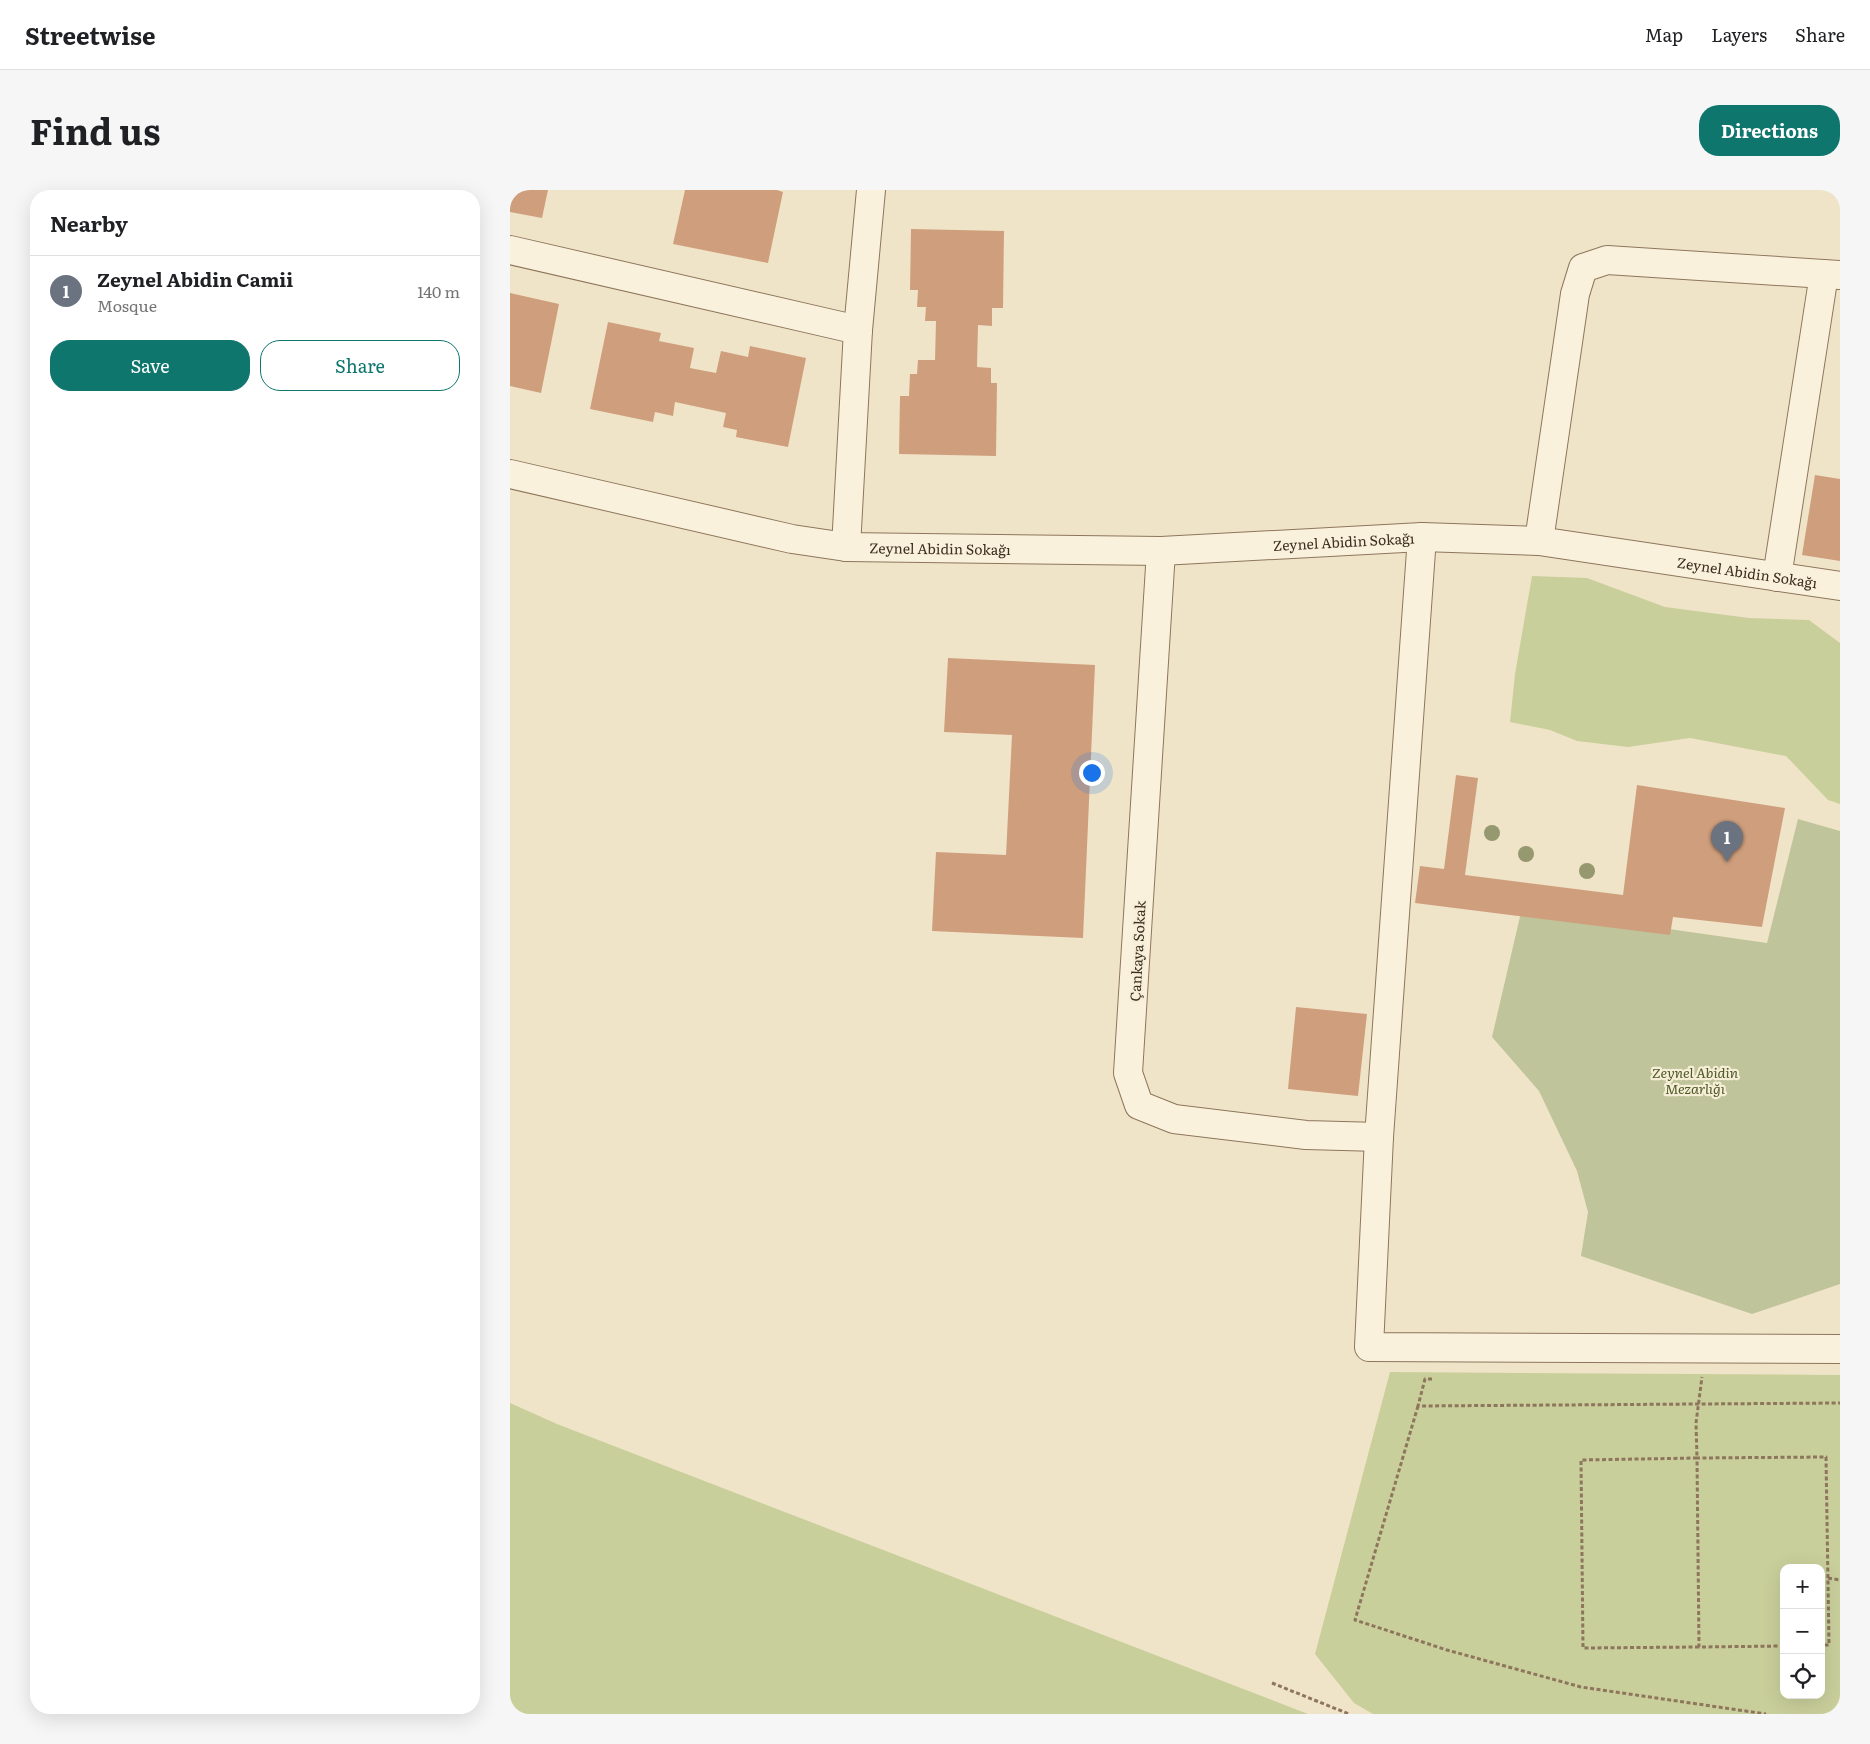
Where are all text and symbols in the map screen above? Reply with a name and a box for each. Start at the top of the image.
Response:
text: Streetwise [25,17,155,52]
text: Map [1645,21,1683,48]
text: Layers [1711,21,1767,48]
text: Share [1795,21,1845,48]
text: Find us [30,104,160,156]
button: Directions [1699,105,1840,156]
text: Nearby [50,207,128,238]
text: Zeynel Abidin Camii [97,265,293,293]
text: 1 [63,279,69,303]
text: 140 m [417,279,460,303]
text: Mosque [97,293,157,317]
button: Save [50,340,250,391]
button: Share [260,340,460,391]
street label: Zeynel Abidin Sokağı [1273,527,1415,555]
street label: Zeynel Abidin Sokağı [869,537,1011,559]
street label: Zeynel Abidin Sokağı [1676,552,1819,593]
your location [1079,760,1105,786]
pin: 1 [1711,821,1743,862]
street label: Çankaya Sokak [1124,900,1150,1002]
park label: Zeynel Abidin Mezarlığı [1652,1062,1739,1098]
map controls [1780,1564,1825,1699]
button: + [1780,1564,1825,1609]
button: − [1780,1609,1825,1654]
button: locate [1780,1654,1825,1699]

